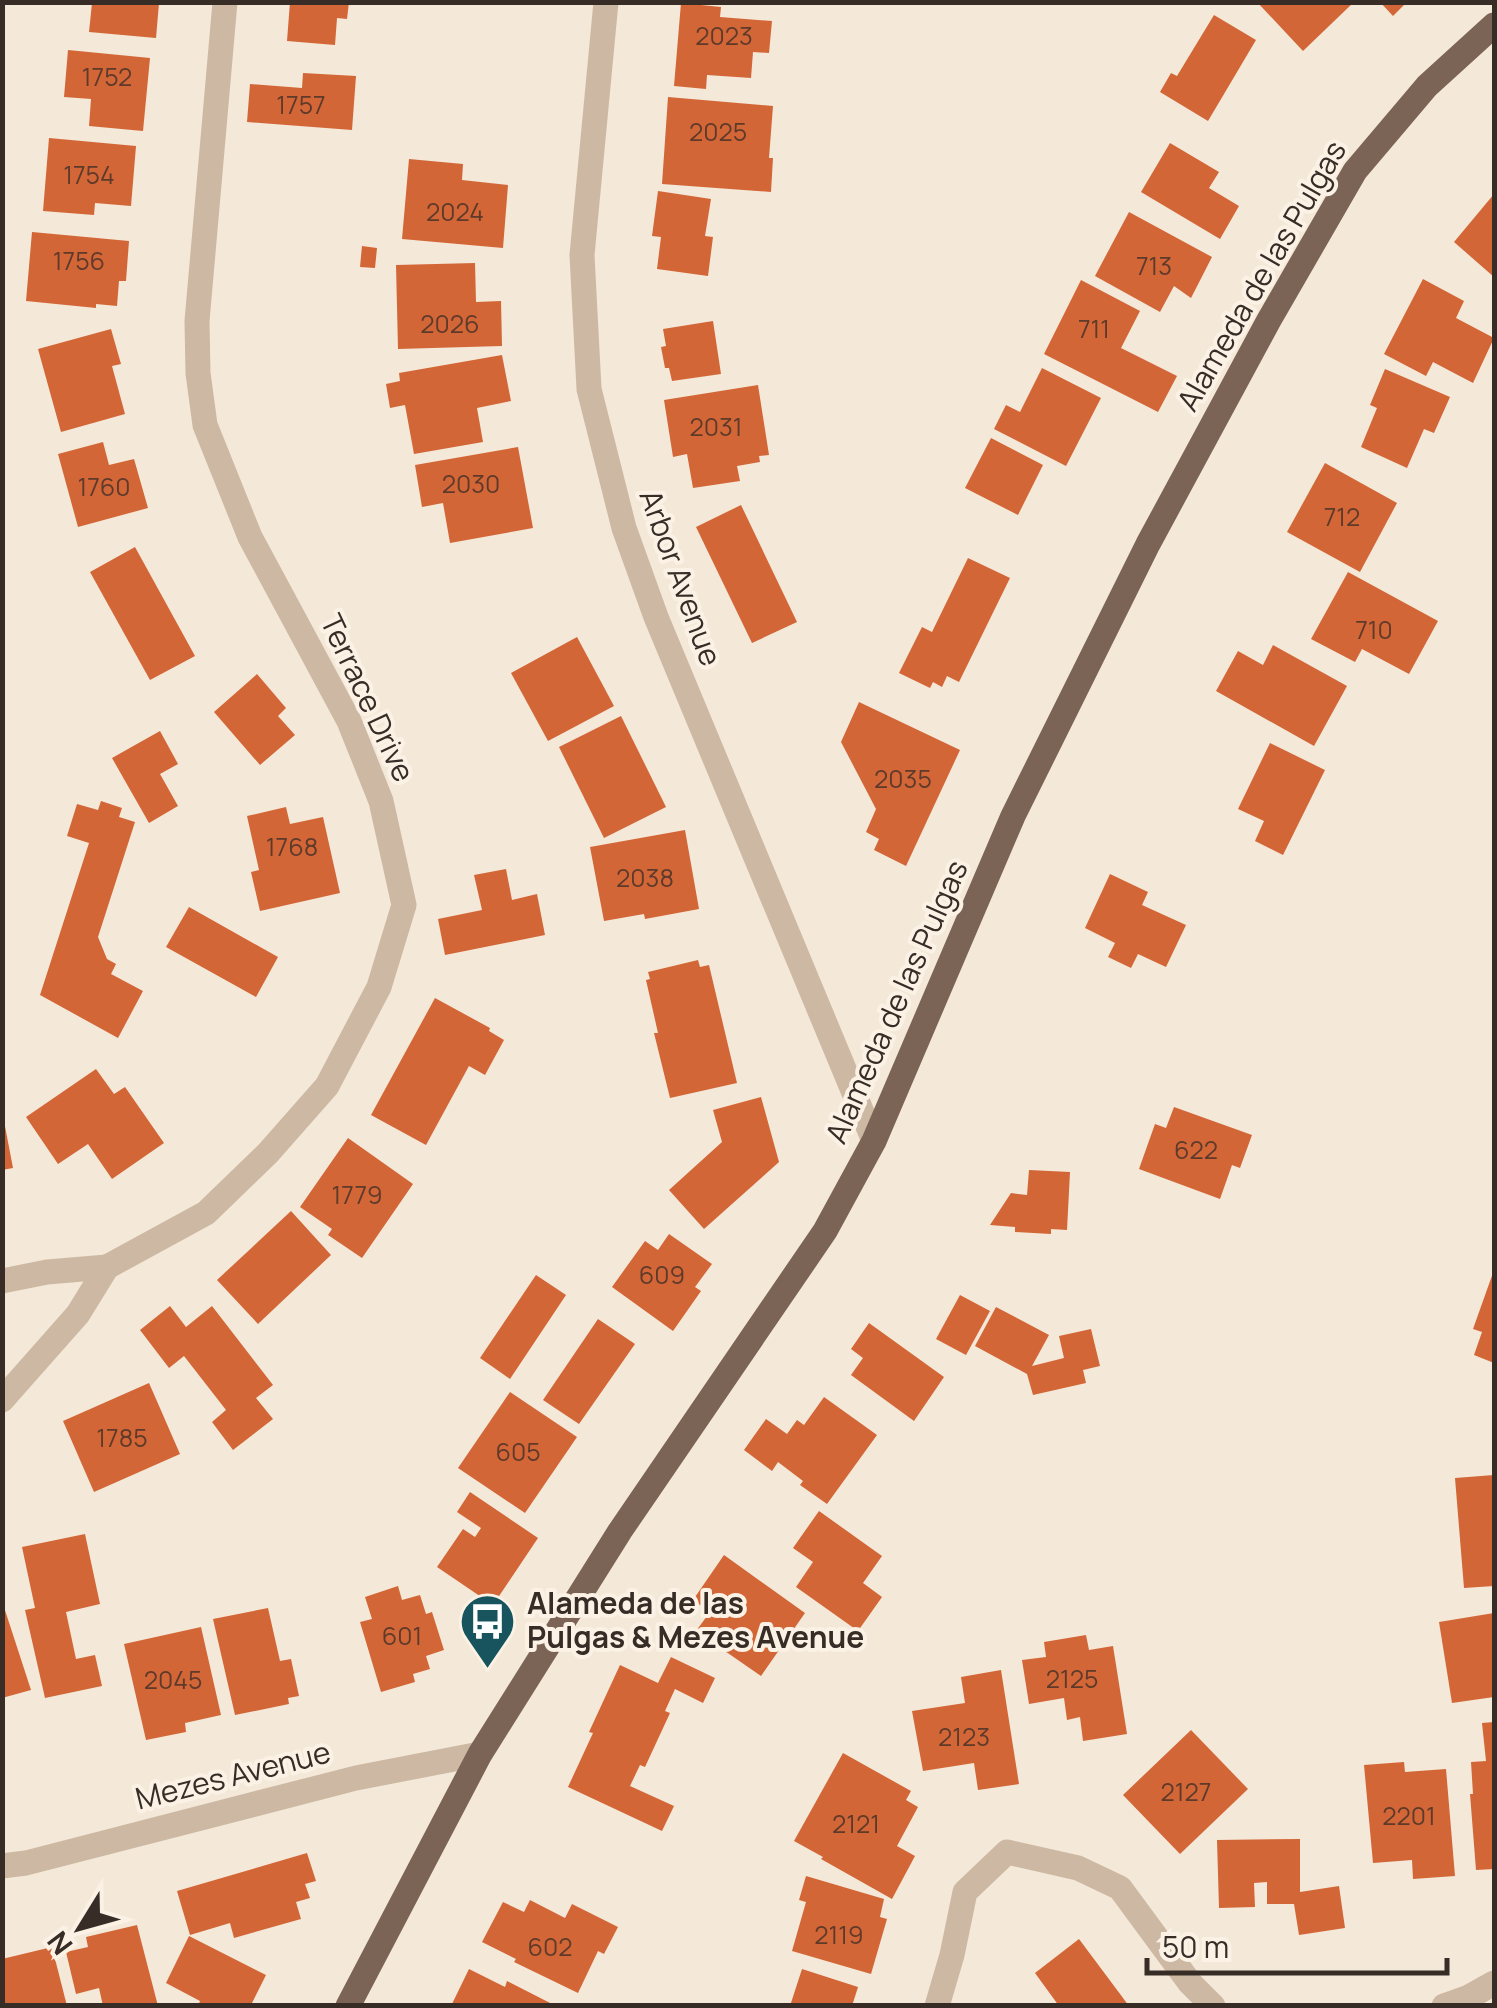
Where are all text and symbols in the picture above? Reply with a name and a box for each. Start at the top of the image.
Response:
house number: 2023 [695,18,753,53]
house number: 1752 [82,59,132,94]
house number: 1757 [276,87,326,122]
house number: 2025 [689,114,747,149]
street label: Alameda de las Pulgas [1166,133,1355,418]
house number: 1754 [63,157,115,192]
house number: 2024 [426,194,484,229]
house number: 1756 [53,243,105,278]
house number: 713 [1136,248,1172,283]
house number: 2026 [420,306,480,341]
house number: 711 [1078,311,1110,346]
house number: 2031 [689,409,743,444]
house number: 2030 [442,466,500,501]
house number: 1760 [77,469,131,504]
street label: Arbor Avenue [631,484,732,671]
house number: 712 [1324,499,1360,534]
street label: Terrace Drive [312,607,425,788]
house number: 710 [1355,612,1393,647]
house number: 2035 [874,761,932,796]
house number: 1768 [266,829,318,864]
street label: Alameda de las Pulgas [815,853,977,1149]
house number: 2038 [616,860,674,895]
house number: 622 [1174,1132,1218,1167]
house number: 1779 [331,1177,383,1212]
house number: 609 [639,1257,685,1292]
house number: 1785 [96,1420,148,1455]
house number: 605 [495,1434,541,1469]
place label: Alameda de las Pulgas & Mezes Avenue [527,1582,864,1657]
bus stop icon: Alameda de las Pulgas & Mezes Avenue [458,1591,518,1670]
house number: 601 [382,1618,422,1653]
house number: 2125 [1046,1661,1098,1696]
house number: 2045 [144,1662,202,1697]
house number: 2123 [938,1719,990,1754]
street label: Mezes Avenue [131,1731,334,1819]
house number: 2127 [1161,1774,1211,1809]
house number: 2201 [1382,1798,1436,1833]
house number: 2121 [832,1806,880,1841]
north arrow [30,1878,130,1978]
scale bar [1147,1913,1447,1975]
house number: 2119 [814,1917,864,1952]
text: N [38,1924,80,1963]
text: 50 m [1162,1926,1229,1967]
house number: 602 [527,1929,573,1964]

